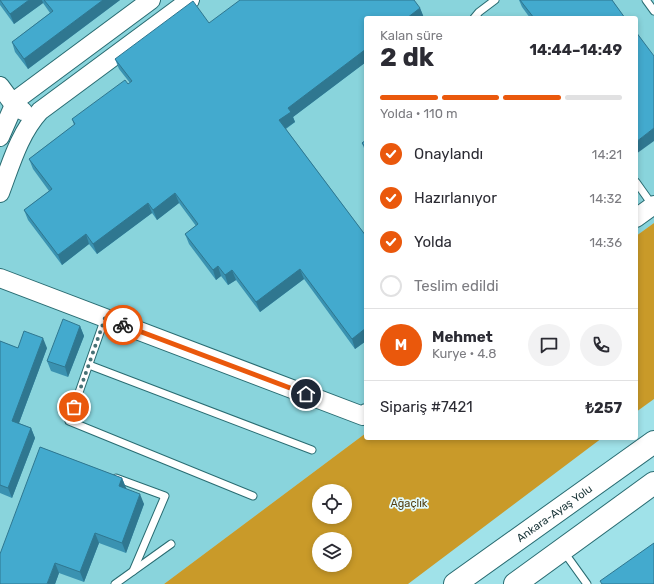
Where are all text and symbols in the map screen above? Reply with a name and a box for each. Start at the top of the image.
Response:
text: Kalan süre [380,28,443,43]
text: 14:44–14:49 [529,41,622,59]
text: 2 dk [380,42,434,73]
text: Yolda · 110 m [380,106,458,121]
icon: check [380,143,402,165]
text: Onaylandı [414,145,483,163]
text: 14:21 [592,147,622,162]
icon: check [380,187,402,209]
text: Hazırlanıyor [414,189,497,207]
text: 14:32 [590,191,622,206]
icon: check [380,231,402,253]
text: Yolda [414,233,452,251]
text: 14:36 [589,235,622,250]
text: Teslim edildi [414,277,499,295]
courier [103,305,143,345]
icon: bike [112,314,134,336]
button: chat [528,324,570,366]
button: phone [580,324,622,366]
text: Mehmet [432,328,493,346]
text: M [395,336,407,354]
text: Kurye · 4.8 [432,346,496,361]
pin [289,377,323,411]
icon: home [295,383,317,405]
pin [57,390,91,424]
icon: bag [63,396,85,418]
text: Sipariş #7421 [380,398,473,416]
text: ₺257 [585,399,622,417]
street label: Ankara-Ayaş Yolu [514,482,595,545]
map controls [312,484,352,572]
button: locate [312,484,352,524]
park label: Ağaçlık [390,497,428,510]
button: layers [312,532,352,572]

